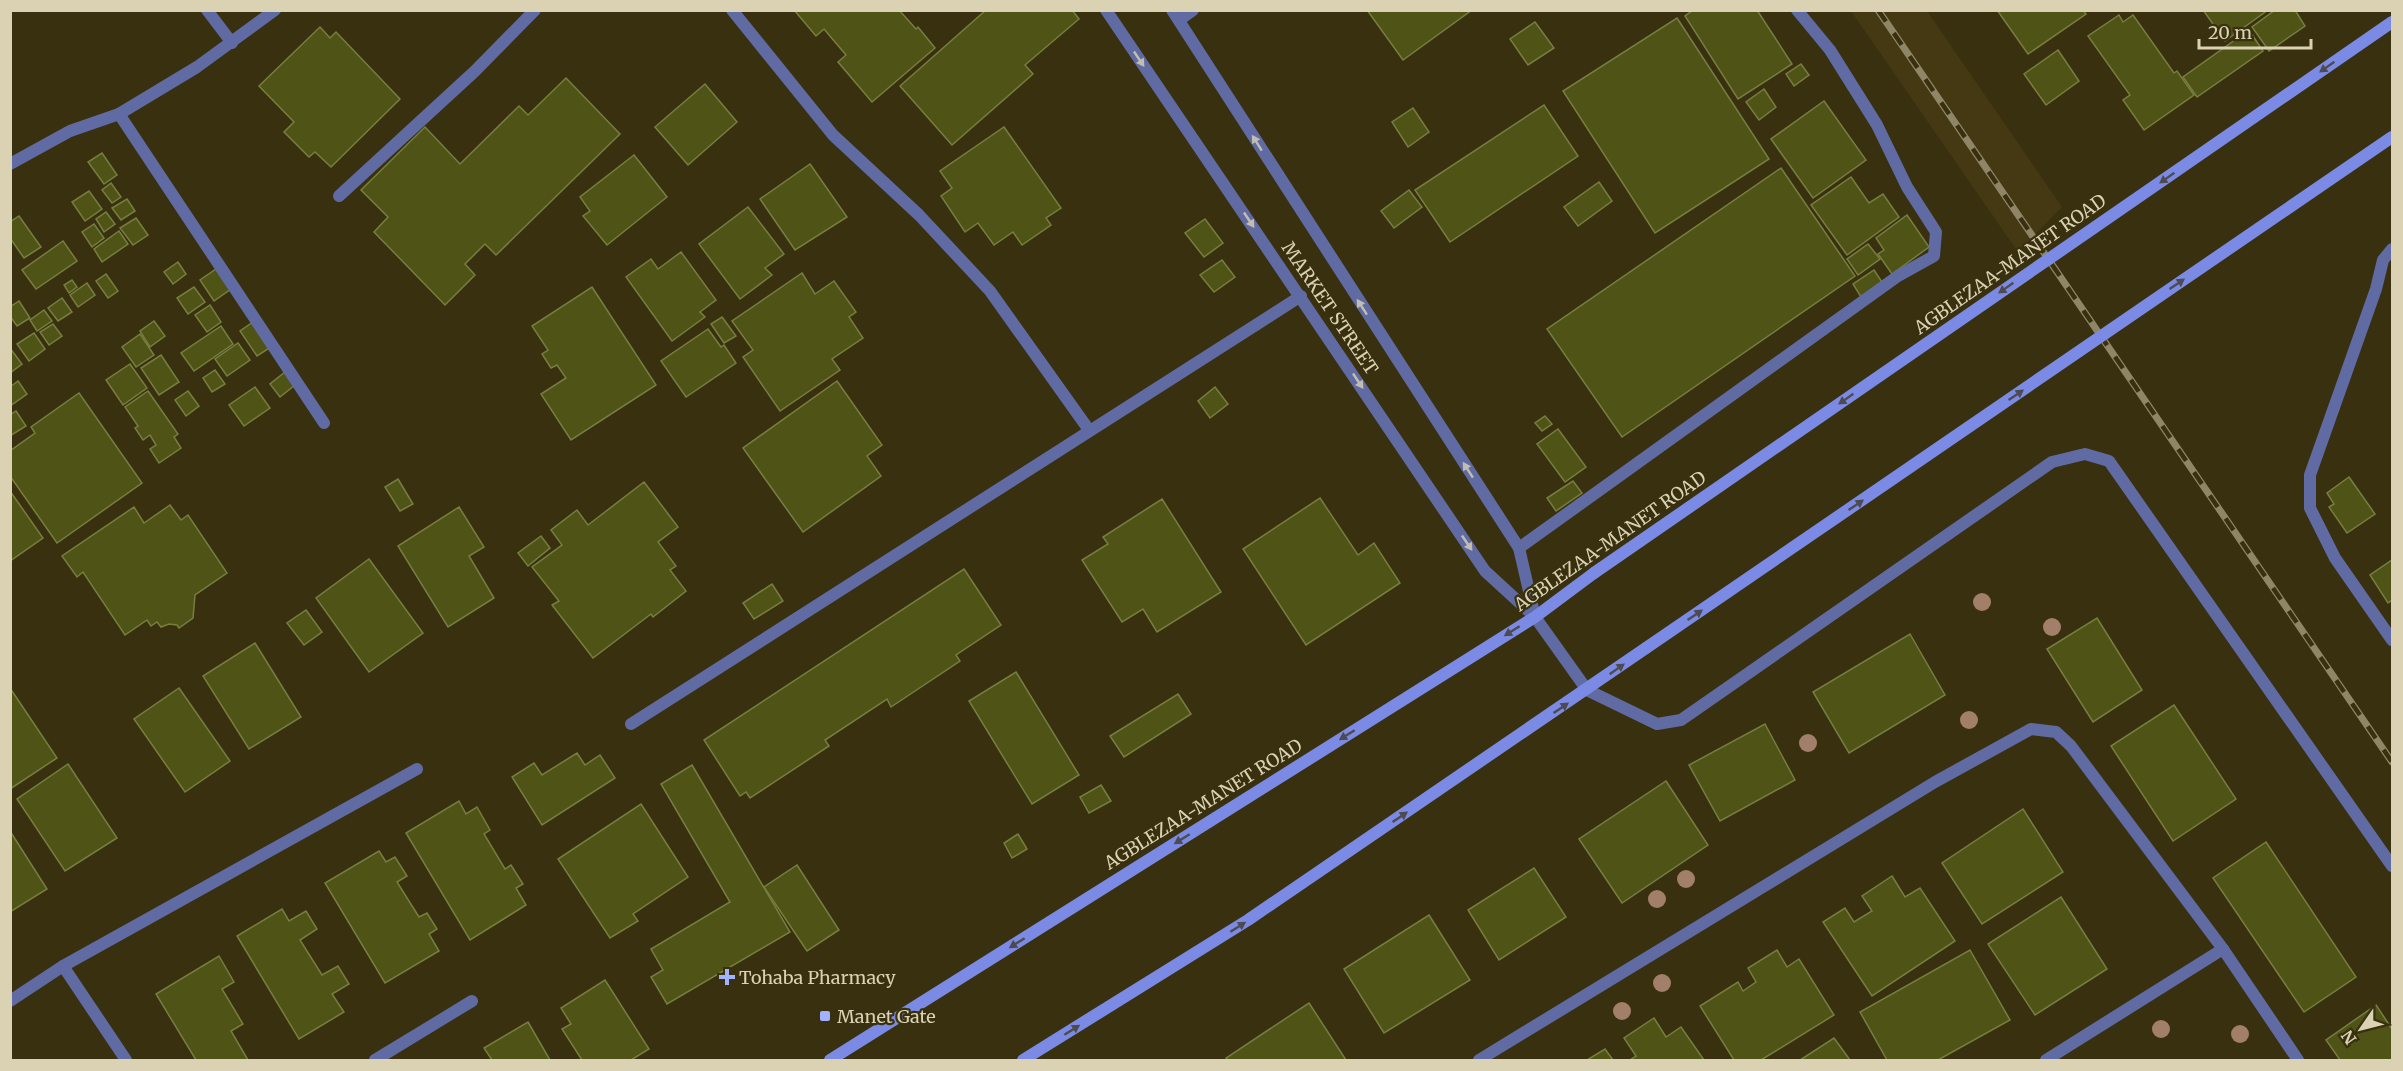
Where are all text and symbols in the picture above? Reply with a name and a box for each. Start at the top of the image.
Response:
scale bar [2199,12,2312,50]
text: 20 m [2208,21,2252,44]
one-way arrow [1133,50,1145,66]
one-way arrow [2319,61,2335,72]
one-way arrow [1251,134,1262,151]
one-way arrow [2159,172,2175,184]
street label: AGBLEZAA-MANET ROAD [1909,189,2110,340]
one-way arrow [1243,212,1254,228]
street label: MARKET STREET [1277,237,1383,379]
one-way arrow [2169,278,2185,290]
one-way arrow [1999,282,2015,294]
one-way arrow [1357,299,1368,315]
one-way arrow [1352,373,1364,389]
one-way arrow [2008,389,2024,401]
one-way arrow [1838,393,1854,405]
one-way arrow [1463,462,1474,478]
street label: AGBLEZAA-MANET ROAD [1509,466,1710,617]
one-way arrow [1847,499,1863,511]
one-way arrow [1461,535,1473,551]
one-way arrow [1686,609,1702,621]
one-way arrow [1504,626,1520,637]
one-way arrow [1608,663,1624,675]
one-way arrow [1553,703,1569,714]
one-way arrow [1339,730,1355,741]
street label: AGBLEZAA-MANET ROAD [1099,734,1306,875]
one-way arrow [1391,811,1407,823]
one-way arrow [1174,833,1190,844]
one-way arrow [1230,921,1246,932]
one-way arrow [1009,937,1025,948]
place label: Tohaba Pharmacy [739,966,896,989]
marker: Tohaba Pharmacy [720,970,734,984]
north arrow [2331,999,2391,1059]
place label: Manet Gate [837,1005,936,1028]
marker: Manet Gate [818,1009,832,1023]
one-way arrow [1064,1024,1081,1035]
text: N [2337,1026,2361,1049]

